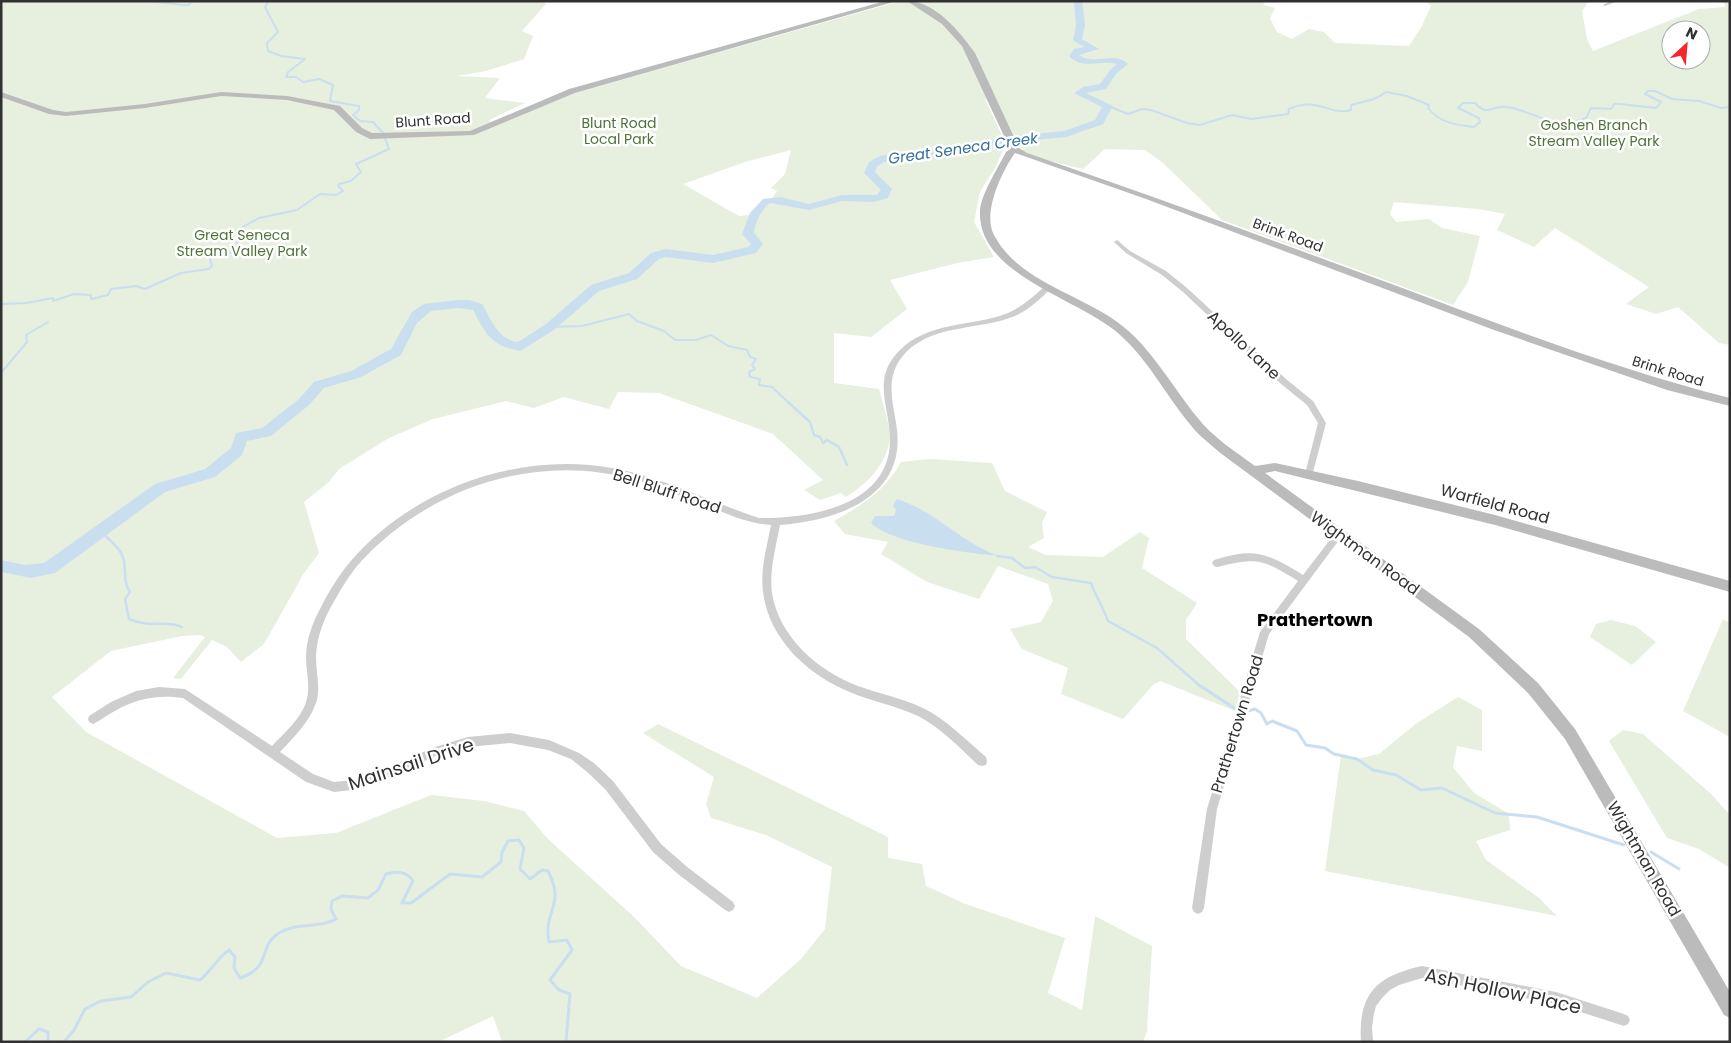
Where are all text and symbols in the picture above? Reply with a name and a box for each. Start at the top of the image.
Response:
north arrow [1661,20,1711,70]
text: N [1683,22,1701,45]
street label: Blunt Road [395,107,471,133]
park label: Blunt Road Local Park [581,113,657,149]
park label: Goshen Branch Stream Valley Park [1529,115,1660,151]
water label: Great Seneca Creek [887,127,1040,169]
street label: Brink Road [1250,213,1326,257]
park label: Great Seneca Stream Valley Park [177,225,308,261]
street label: Apollo Lane [1202,305,1286,385]
street label: Brink Road [1630,351,1706,391]
street label: Bell Bluff Road [610,463,724,519]
street label: Warfield Road [1438,478,1552,530]
street label: Wightman Road [1306,506,1424,600]
district label: Prathertown [1257,607,1373,632]
street label: Prathertown Road [1205,652,1269,796]
street label: Mainsail Drive [345,731,477,797]
street label: Wightman Road [1602,797,1686,921]
street label: Ash Hollow Place [1422,961,1584,1021]

